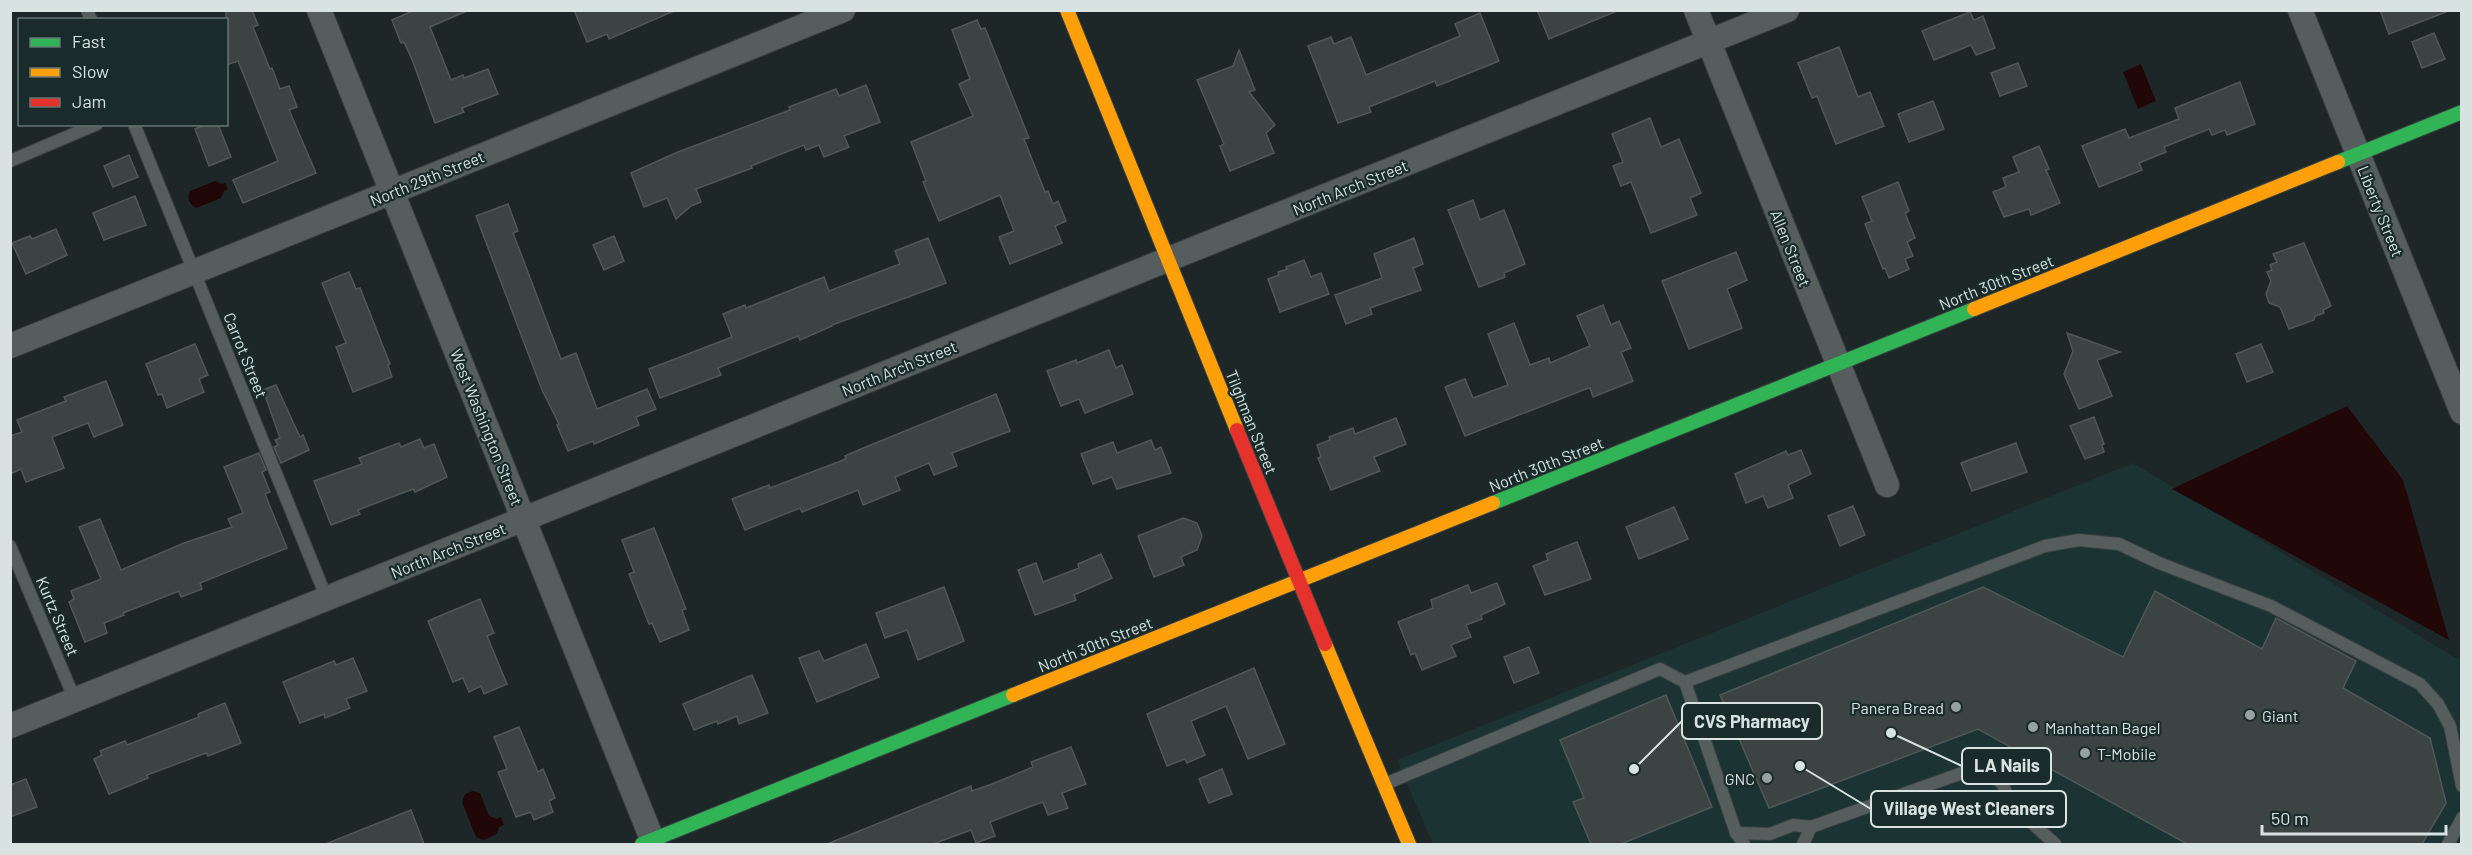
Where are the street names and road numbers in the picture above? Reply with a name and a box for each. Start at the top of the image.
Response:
street label: North 29th Street [367,146,487,210]
street label: North Arch Street [1290,155,1410,219]
street label: Liberty Street [2354,163,2408,259]
street label: Allen Street [1767,207,1815,289]
street label: North 30th Street [1936,250,2056,314]
street label: Carrot Street [220,309,272,401]
street label: North Arch Street [839,336,959,400]
street label: West Washington Street [447,346,527,508]
street label: Tilghman Street [1222,367,1282,477]
street label: North 30th Street [1486,432,1606,496]
street label: North Arch Street [388,518,508,582]
street label: Kurtz Street [33,574,83,658]
street label: North 30th Street [1035,612,1155,676]

